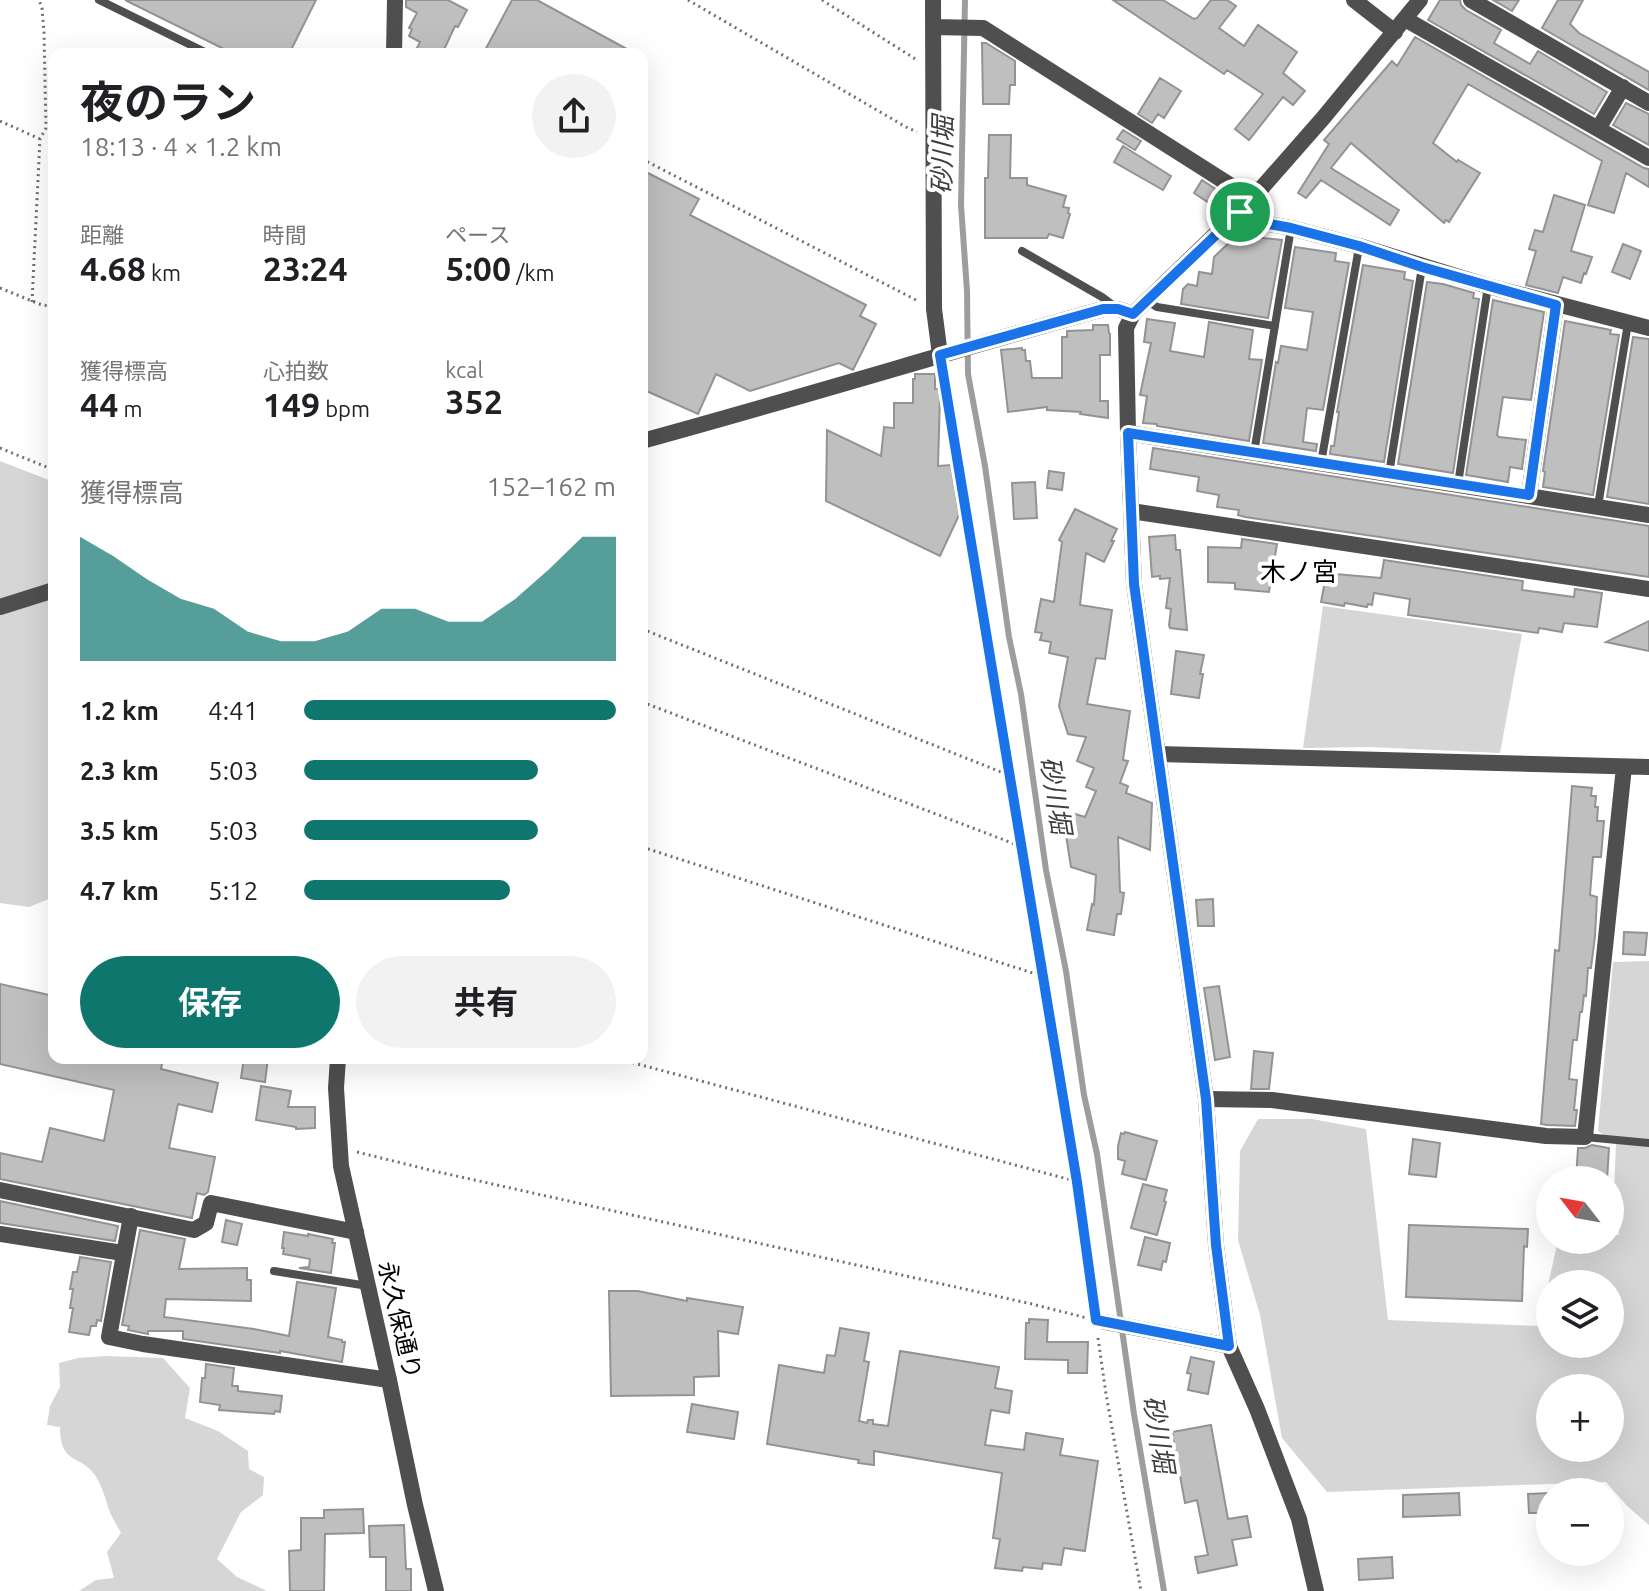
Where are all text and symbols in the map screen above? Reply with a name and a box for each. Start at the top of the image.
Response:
button: share [532,74,616,158]
text: 夜のラン [80,77,256,126]
water label: 砂川堀 [927,112,957,194]
text: 18:13 · 4 × 1.2 km [80,132,282,161]
pin [1206,178,1274,246]
icon: arrive [1218,190,1262,234]
text: 距離 [80,222,124,247]
text: 時間 [263,222,307,247]
text: ペース [445,222,510,247]
text: 4.68 [80,249,146,287]
text: 23:24 [263,249,348,287]
text: 5:00 [445,249,511,287]
text: km [146,260,181,285]
text: /km [511,260,555,285]
text: kcal [445,357,483,382]
text: 獲得標高 [80,358,168,383]
text: 心拍数 [263,358,329,383]
text: 352 [445,382,503,420]
text: 44 [80,385,118,423]
text: 149 [263,385,320,423]
text: m [118,396,142,421]
text: bpm [320,396,370,421]
text: 152–162 m [487,472,616,501]
text: 獲得標高 [80,478,184,507]
district label: 木ノ宮 [1260,557,1338,586]
text: 1.2 km [80,696,159,725]
text: 4:41 [208,696,258,725]
water label: 砂川堀 [1036,754,1077,840]
text: 2.3 km [80,756,159,785]
text: 5:03 [208,756,258,785]
text: 3.5 km [80,816,159,845]
text: 5:03 [208,816,258,845]
text: 4.7 km [80,876,159,905]
text: 5:12 [208,876,258,905]
button: 保存 [80,956,340,1048]
button: 共有 [356,956,616,1048]
north arrow [1536,1166,1624,1254]
map controls [1536,1166,1624,1566]
street label: 永久保通り [373,1259,427,1381]
button: layers [1536,1270,1624,1358]
button: + [1536,1374,1624,1462]
water label: 砂川堀 [1139,1393,1180,1479]
button: − [1536,1478,1624,1566]

